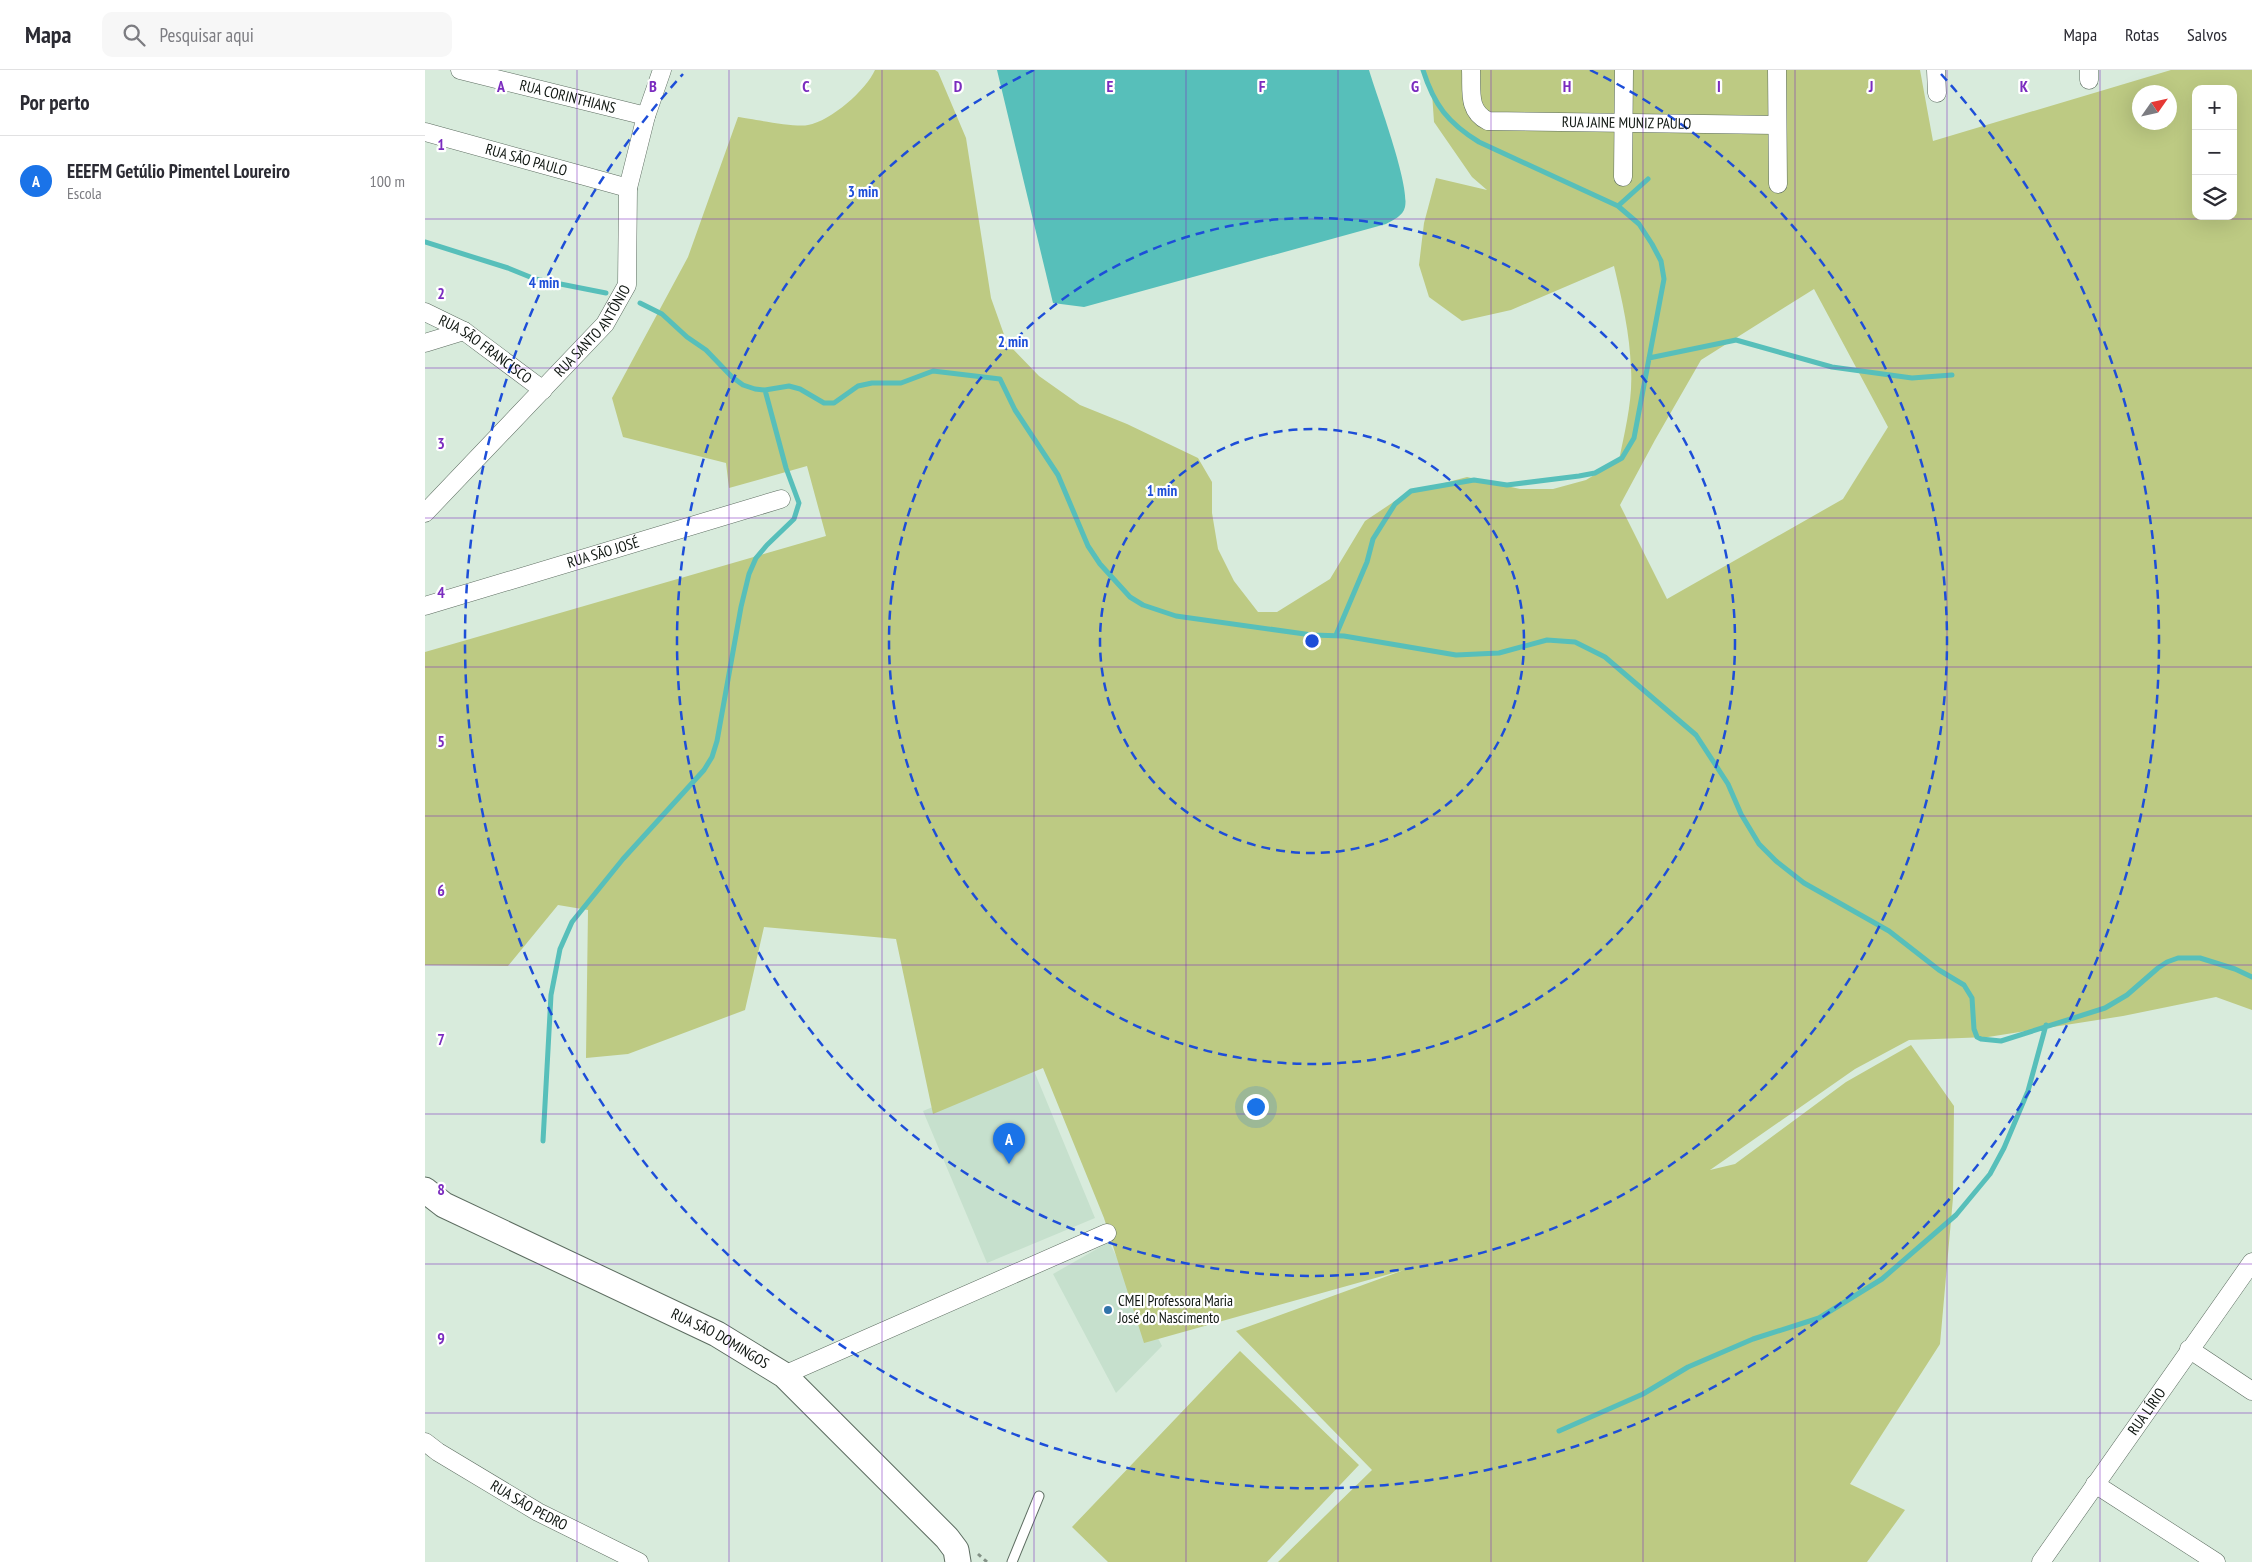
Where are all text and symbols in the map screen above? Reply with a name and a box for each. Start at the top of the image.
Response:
search box [102,12,452,57]
text: Mapa [25,19,72,50]
icon: search [120,21,148,49]
text: Pesquisar aqui [160,23,254,47]
text: Mapa [2063,23,2097,46]
text: Rotas [2125,23,2159,46]
text: Salvos [2187,23,2227,46]
street label: RUA CORINTHIANS [518,75,618,117]
text: A [496,76,506,96]
text: B [649,76,657,96]
text: C [802,76,810,96]
text: D [954,76,963,96]
text: E [1107,76,1114,96]
text: F [1259,76,1266,96]
text: G [1411,76,1419,96]
text: H [1563,76,1571,96]
text: I [1717,76,1721,96]
text: J [1868,76,1873,96]
text: K [2020,76,2029,96]
north arrow [2132,85,2177,130]
map controls [2192,85,2237,220]
button: + [2192,85,2237,130]
text: Por perto [20,89,90,116]
street label: RUA JAINE MUNIZ PAULO [1562,112,1691,133]
button: − [2192,130,2237,175]
text: 1 [437,134,445,154]
street label: RUA SÃO PAULO [483,139,569,180]
text: EEEFM Getúlio Pimentel Loureiro [67,159,290,183]
text: A [32,171,40,191]
text: 100 m [370,171,405,191]
button: layers [2192,175,2237,220]
text: 3 min [848,182,878,201]
text: Escola [67,183,102,203]
text: 4 min [529,273,559,292]
street label: RUA SANTO ANTÔNIO [550,281,634,381]
text: 2 [437,283,445,303]
street label: RUA SÃO FRANCISCO [436,310,536,387]
text: 2 min [998,332,1028,351]
text: 3 [437,433,445,453]
text: 1 min [1147,481,1177,500]
street label: RUA SÃO JOSÉ [565,532,641,572]
text: 4 [437,582,445,602]
centre of rings [1303,632,1321,650]
text: 5 [437,731,445,751]
text: 6 [437,880,445,900]
text: 7 [437,1029,445,1049]
your location [1243,1094,1269,1120]
pin: A [993,1123,1025,1164]
text: 8 [437,1179,445,1199]
place label: CMEI Professora Maria José do Nascimento [1117,1291,1233,1327]
street label: RUA SÃO DOMINGOS [668,1304,773,1373]
marker: CMEI Professora Maria José do Nascimento [1102,1304,1114,1316]
text: 9 [437,1328,445,1348]
street label: RUA LÍRIO [2123,1384,2170,1439]
street label: RUA SÃO PEDRO [487,1476,571,1534]

